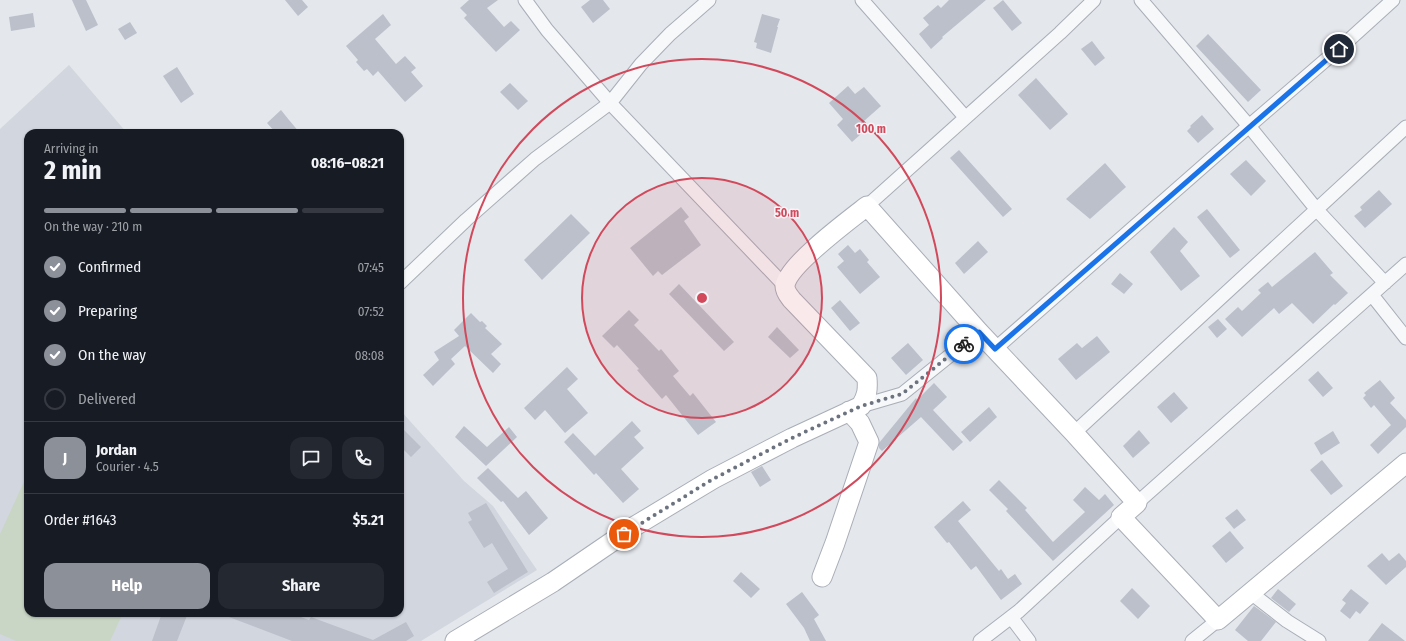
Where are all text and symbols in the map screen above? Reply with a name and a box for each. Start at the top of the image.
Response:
pin [1322,32,1356,66]
icon: home [1328,38,1350,60]
text: 100 m [856,122,886,136]
text: Arriving in [44,141,98,156]
text: 08:16–08:21 [311,154,384,172]
text: 2 min [44,155,102,186]
text: 50 m [775,206,799,220]
text: On the way · 210 m [44,219,142,234]
icon: check [44,256,66,278]
text: Confirmed [78,258,141,276]
text: 07:45 [357,260,384,275]
centre of rings [695,291,709,305]
icon: check [44,300,66,322]
text: Preparing [78,302,137,320]
text: 07:52 [358,304,384,319]
courier [944,324,984,364]
icon: bike [953,333,975,355]
icon: check [44,344,66,366]
text: On the way [78,346,146,364]
text: 08:08 [355,348,384,363]
text: Delivered [78,390,136,408]
button: chat [290,437,332,479]
button: phone [342,437,384,479]
text: Jordan [96,441,137,459]
text: J [63,449,67,467]
text: Courier · 4.5 [96,459,159,474]
text: Order #1643 [44,511,117,529]
text: $5.21 [353,511,384,529]
pin [607,517,641,551]
icon: bag [613,523,635,545]
button: Help [44,563,210,609]
button: Share [218,563,384,609]

